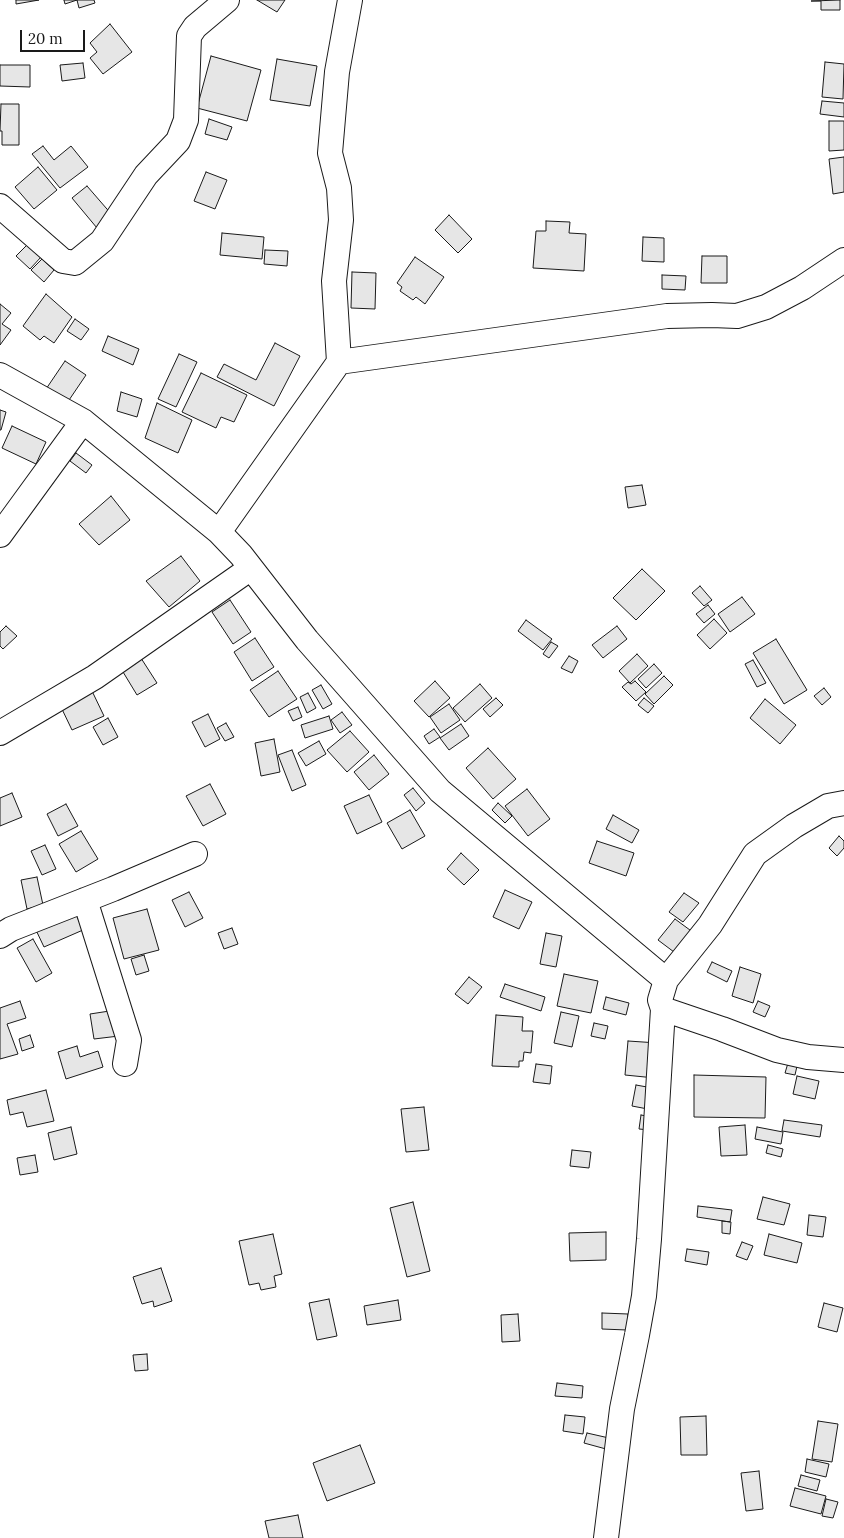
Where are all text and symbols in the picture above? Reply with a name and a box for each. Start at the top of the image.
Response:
scale bar [22,20,88,52]
text: 20 m [28,29,63,48]

